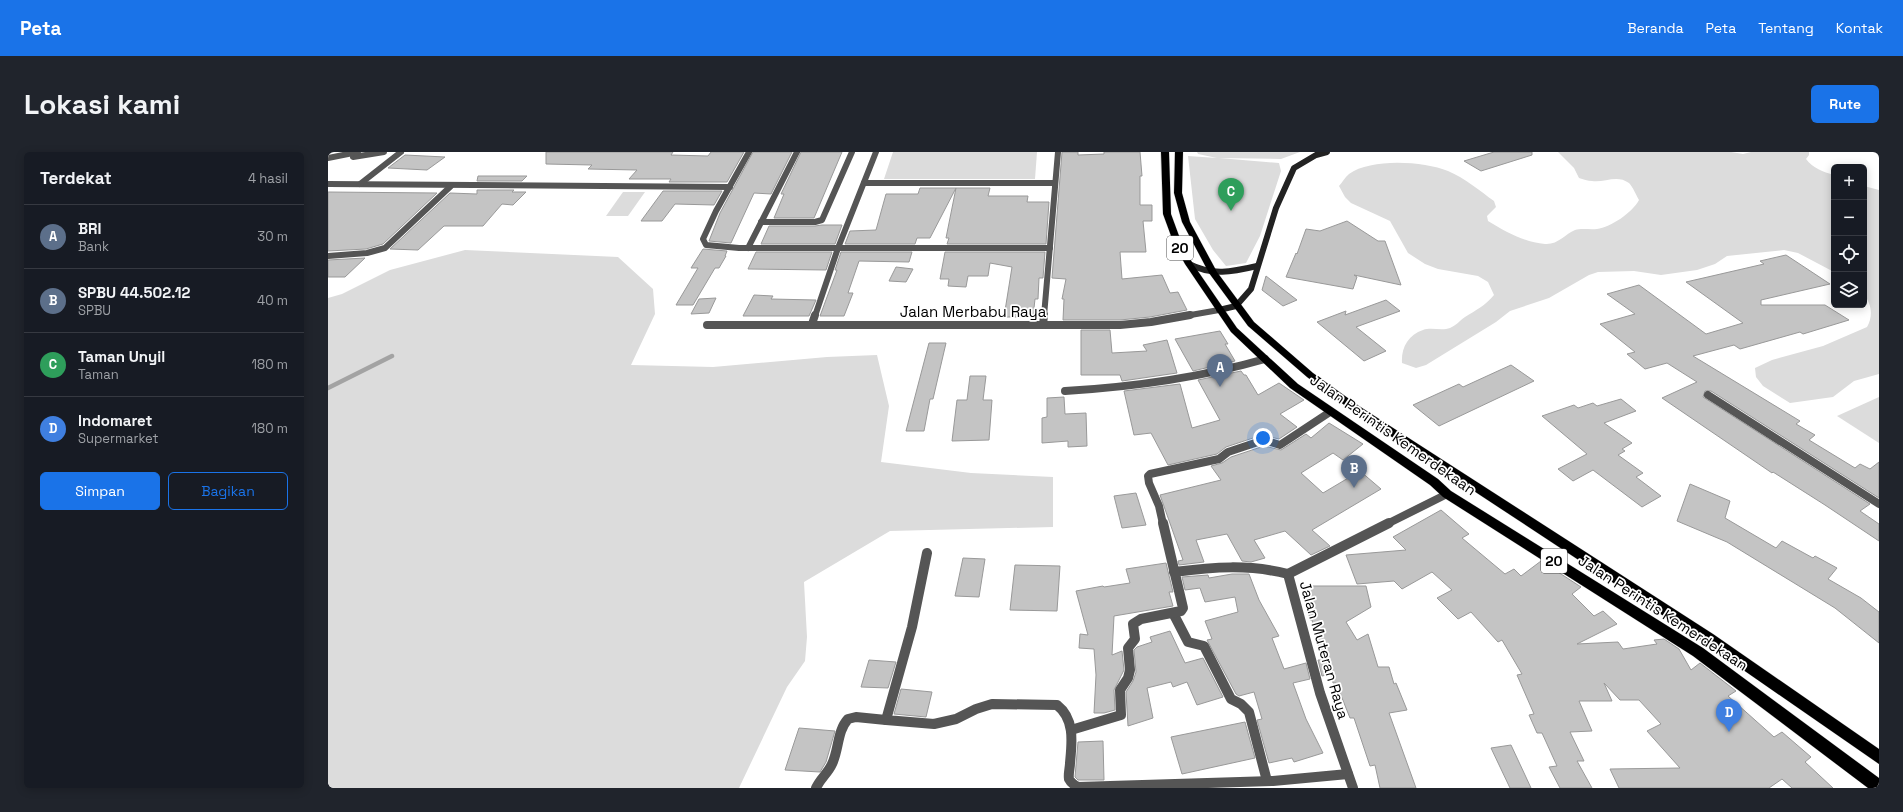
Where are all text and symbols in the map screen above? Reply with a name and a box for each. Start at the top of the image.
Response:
text: Peta [20,16,62,41]
text: Beranda [1627,19,1684,37]
text: Peta [1706,19,1736,37]
text: Tentang [1758,19,1814,37]
text: Kontak [1836,19,1883,37]
button: Rute [1811,85,1879,123]
text: Lokasi kami [24,86,180,122]
map controls [1831,164,1867,308]
button: + [1831,164,1867,200]
text: Terdekat [40,167,112,189]
text: 4 hasil [248,170,288,187]
pin: C [1218,178,1244,211]
button: − [1831,200,1867,236]
text: BRI [78,219,101,238]
text: A [49,228,57,245]
text: 30 m [257,228,288,245]
road number: 20 [1167,236,1193,260]
button: locate [1831,236,1867,272]
text: Bank [78,238,109,255]
button: layers [1831,272,1867,308]
text: SPBU 44.502.12 [78,283,191,302]
text: B [49,292,57,309]
text: 40 m [257,292,288,309]
text: SPBU [78,302,111,319]
street label: Jalan Merbabu Raya [900,302,1047,321]
text: Taman Unyil [78,347,165,366]
pin: A [1207,354,1233,387]
text: C [49,356,57,373]
text: 180 m [252,356,288,373]
text: Taman [78,366,119,383]
street label: Jalan Perintis Kemerdekaan [1306,370,1480,499]
text: Indomaret [78,411,152,430]
text: D [49,420,57,437]
text: 180 m [252,420,288,437]
your location [1253,428,1273,448]
text: Supermarket [78,430,159,447]
pin: B [1341,455,1367,488]
button: Simpan [40,472,160,510]
button: Bagikan [168,472,288,510]
road number: 20 [1541,549,1567,573]
street label: Jalan Perintis Kemerdekaan [1575,551,1752,675]
street label: Jalan Muteran Raya [1296,579,1353,722]
pin: D [1716,699,1742,732]

